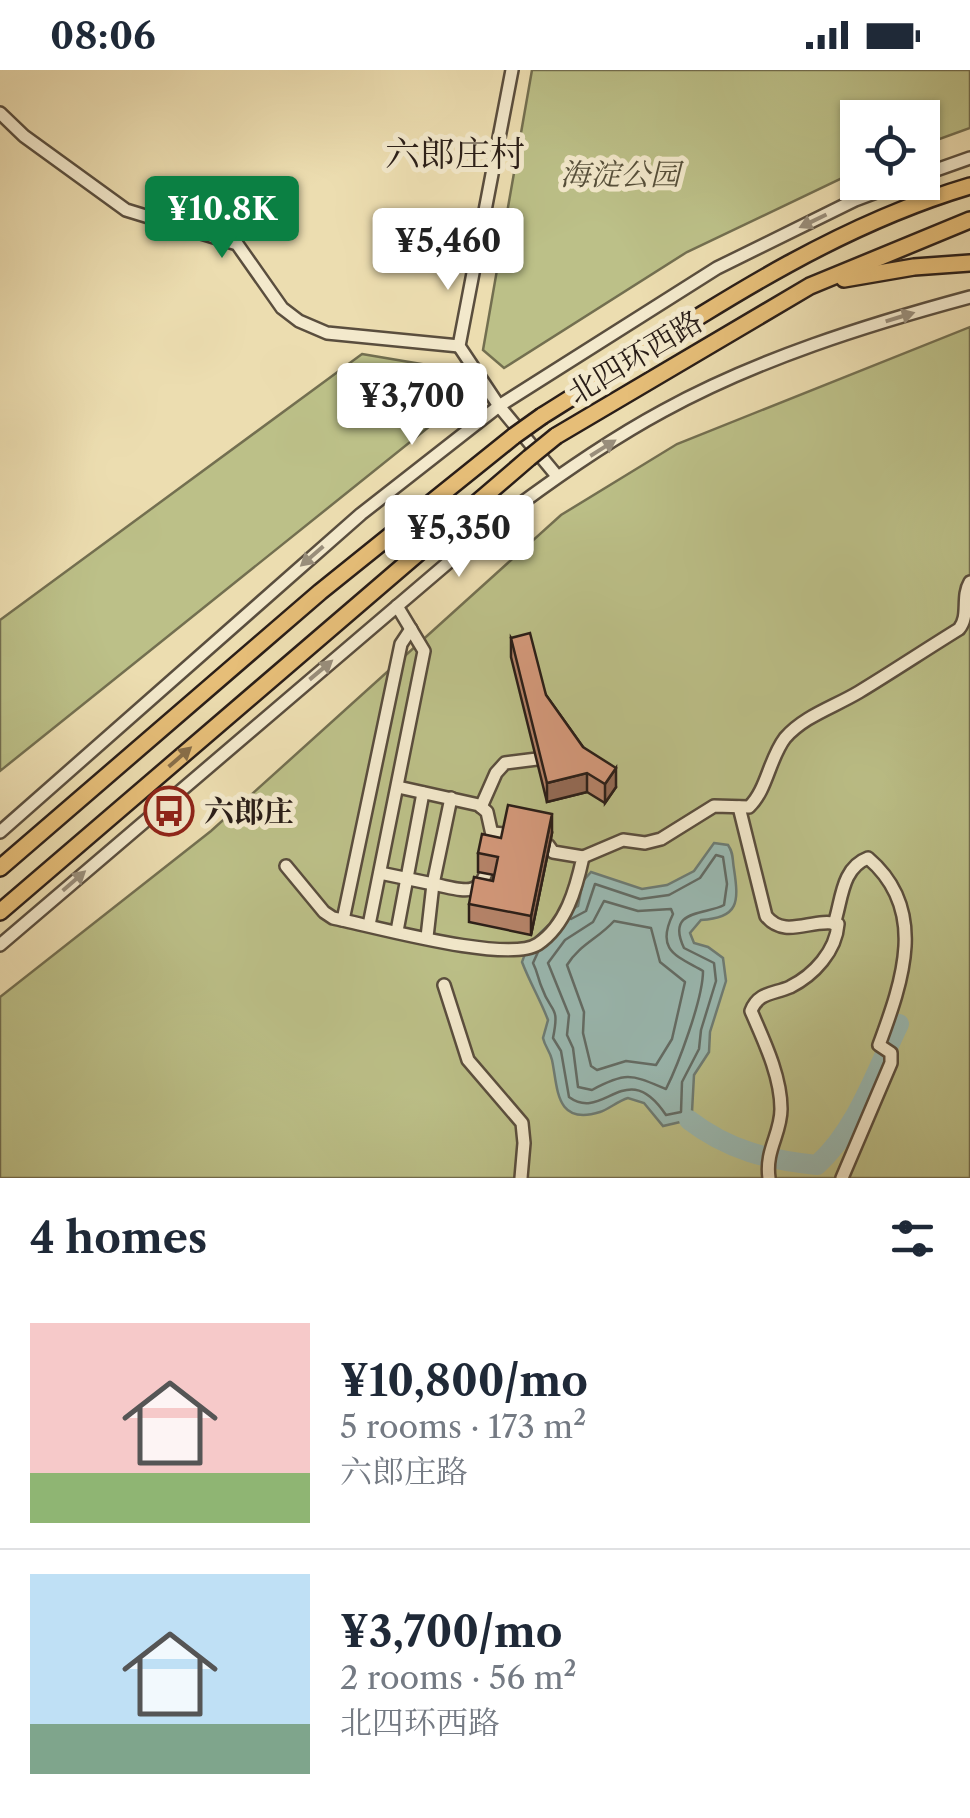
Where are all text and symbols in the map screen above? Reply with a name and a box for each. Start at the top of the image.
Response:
text: 08:06 [50,12,156,59]
map controls [840,100,940,200]
button: locate [840,100,940,200]
district label: 六郎庄村 [385,132,525,175]
park label: 海淀公园 [560,156,684,193]
pin: ¥10.8K [141,176,303,261]
text: ¥10.8K [167,189,277,228]
pin: ¥5,460 [367,208,529,293]
one-way arrow [799,212,828,229]
text: ¥5,460 [395,221,501,260]
street label: 北四环西路 [561,303,709,411]
one-way arrow [885,309,915,324]
pin: ¥3,700 [331,363,493,448]
text: ¥3,700 [359,376,465,415]
one-way arrow [590,439,617,457]
pin: ¥5,350 [378,495,540,580]
text: ¥5,350 [407,508,511,547]
one-way arrow [300,545,325,567]
one-way arrow [308,659,333,681]
one-way arrow [167,747,192,769]
bus stop icon: 六郎庄 [143,785,195,837]
place label: 六郎庄 [204,793,294,830]
one-way arrow [61,870,86,892]
icon: filters [885,1211,940,1266]
text: 4 homes [30,1212,207,1264]
text: ¥10,800/mo [340,1355,588,1407]
icon: home [110,1363,230,1483]
text: 5 rooms · 173 m² [340,1407,586,1446]
text: 六郎庄路 [340,1452,468,1491]
text: ¥3,700/mo [340,1606,563,1658]
icon: home [110,1614,230,1734]
text: 2 rooms · 56 m² [340,1658,577,1697]
text: 北四环西路 [340,1703,500,1742]

